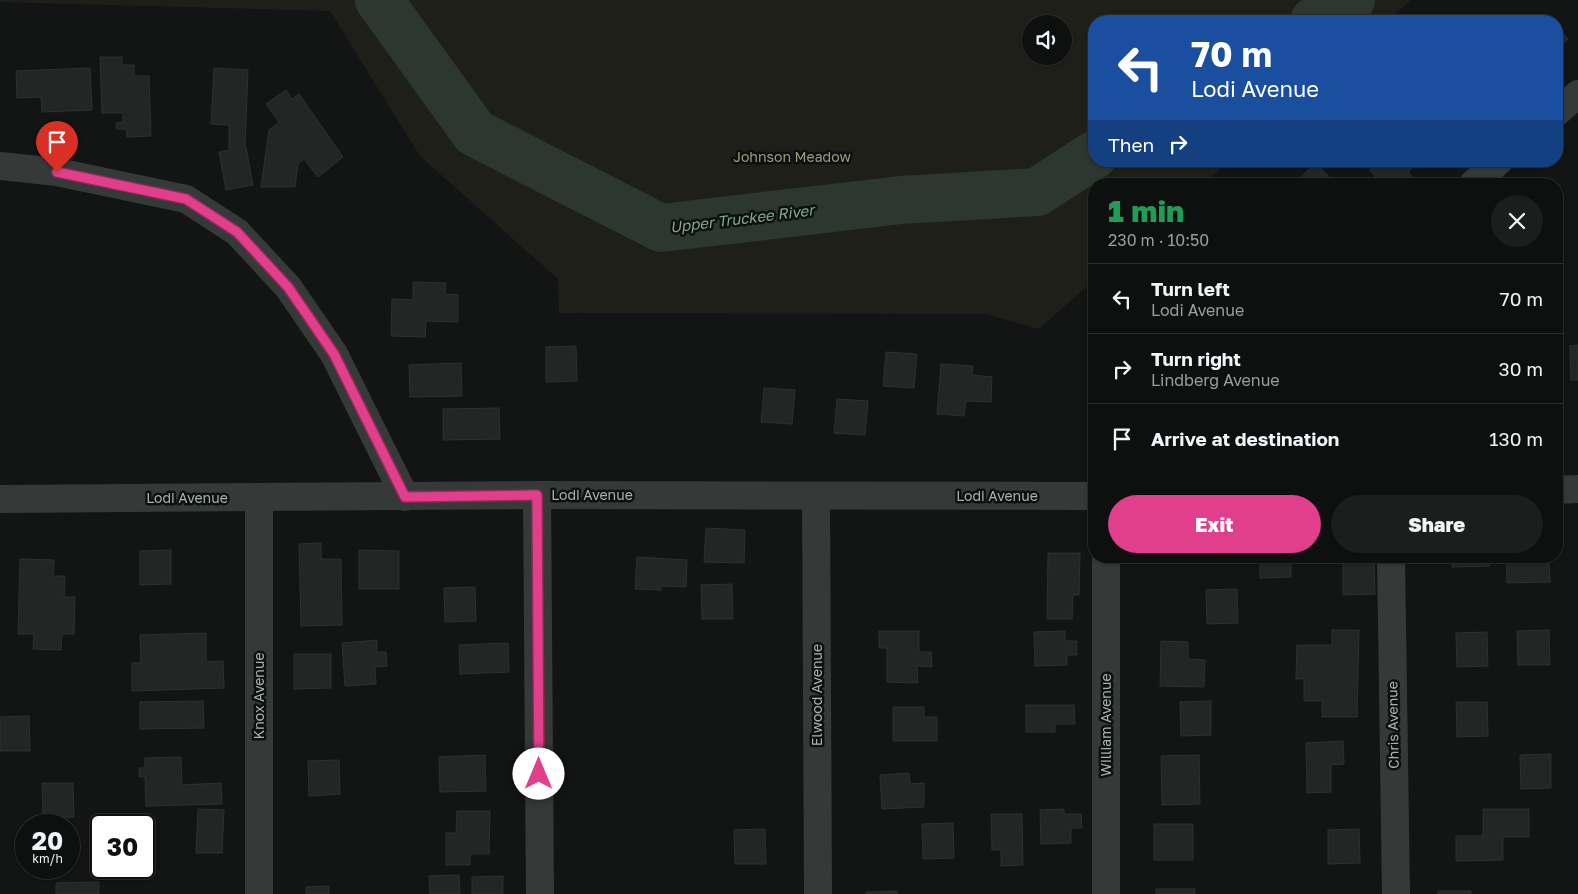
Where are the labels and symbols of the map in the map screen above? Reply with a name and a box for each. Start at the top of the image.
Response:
pin [36,121,78,172]
park label: Johnson Meadow [733,148,851,165]
water label: Upper Truckee River [669,200,817,236]
street label: Lodi Avenue [551,486,633,503]
street label: Lodi Avenue [956,487,1038,504]
street label: Lodi Avenue [146,489,228,506]
street label: Elwood Avenue [808,644,825,746]
street label: Knox Avenue [250,652,267,740]
street label: William Avenue [1097,673,1114,777]
street label: Chris Avenue [1383,681,1402,769]
position arrow [512,747,564,799]
speed limit sign: 30 [90,814,155,879]

